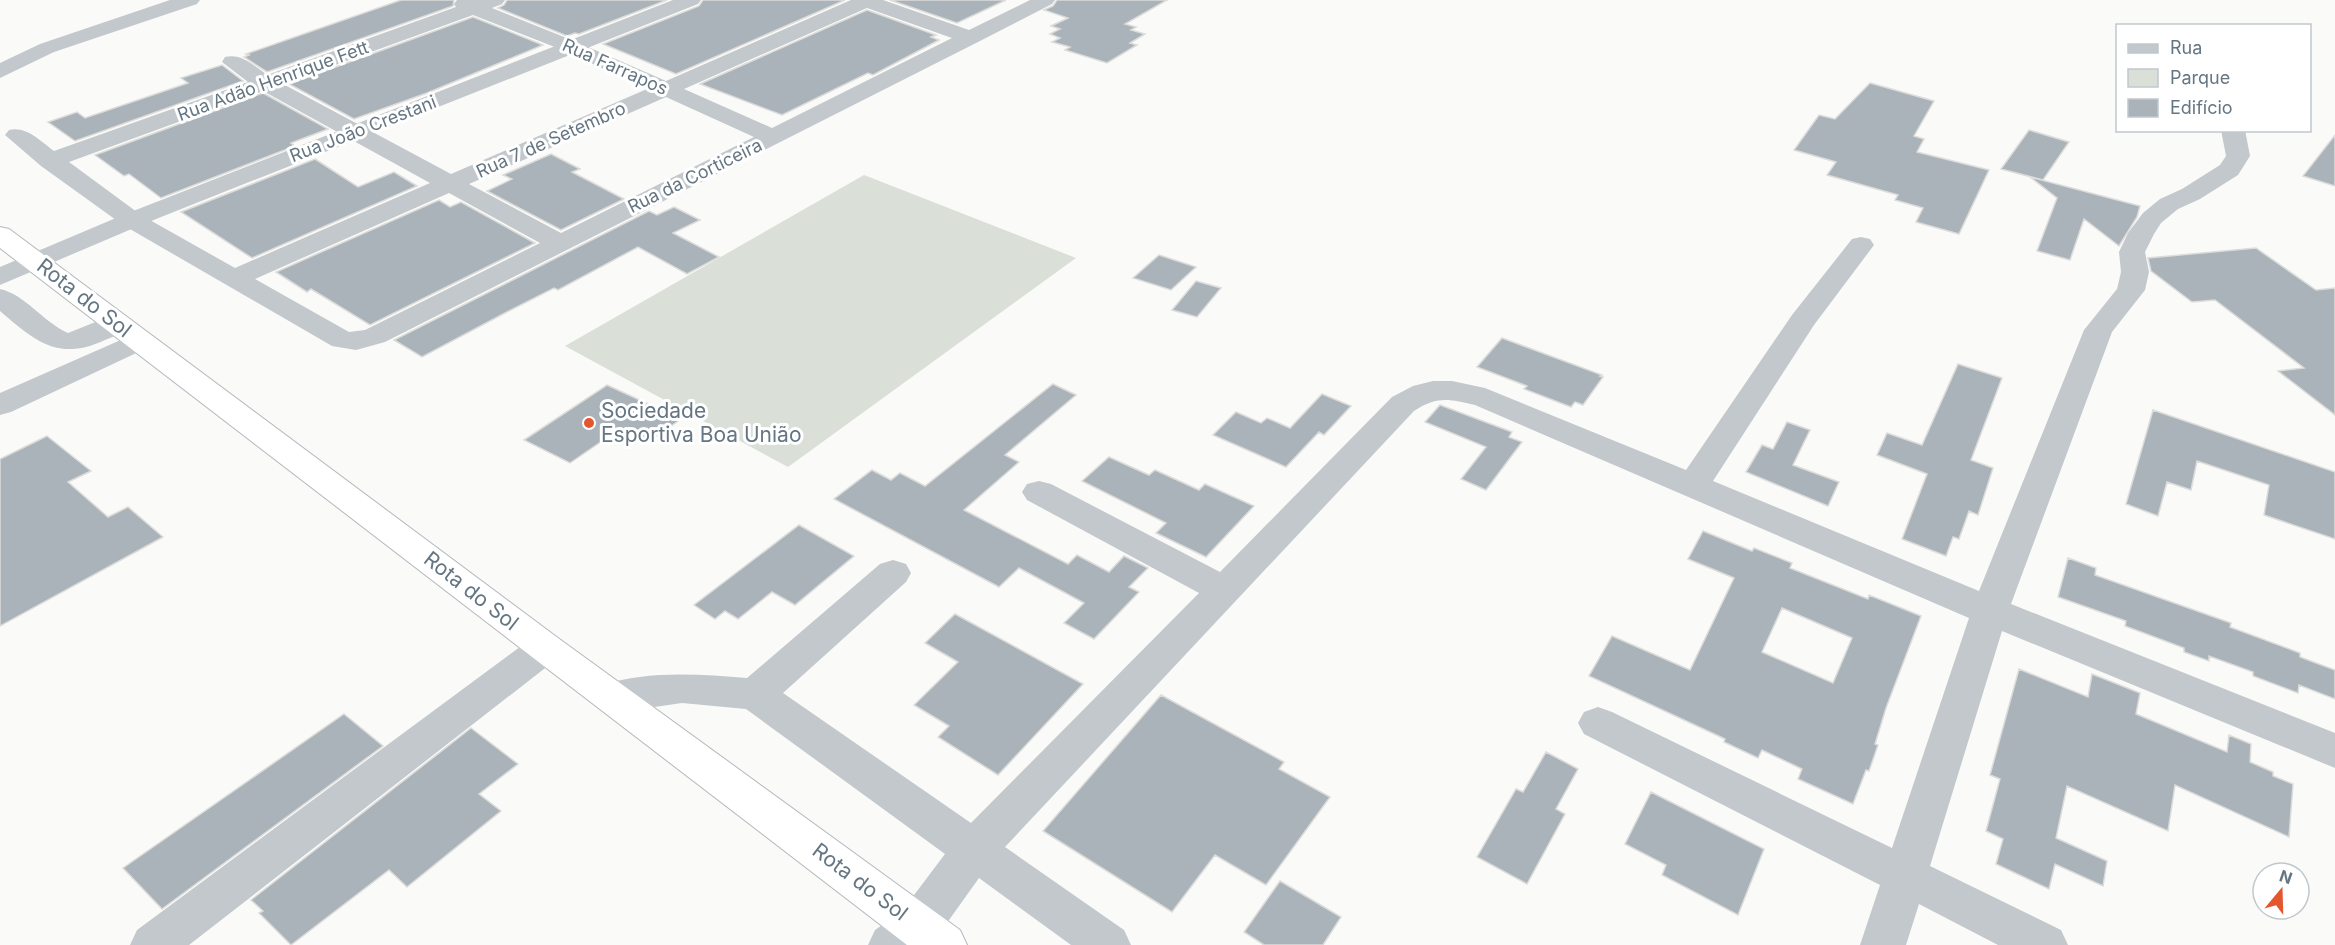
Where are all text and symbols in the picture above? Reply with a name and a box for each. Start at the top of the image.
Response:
legend [2116,24,2311,132]
street label: Rua Farrapos [559,34,671,99]
street label: Rua Adão Henrique Fett [174,36,371,125]
text: Rua [2170,37,2202,58]
text: Parque [2170,67,2230,88]
street label: Rua João Crestani [287,91,439,166]
street label: Rua 7 de Setembro [473,97,629,182]
text: Edifício [2170,97,2233,118]
street label: Rua da Corticeira [624,134,765,217]
street label: Rota do Sol [32,253,137,342]
place label: Sociedade Esportiva Boa União [601,398,801,447]
marker: Sociedade Esportiva Boa União [582,416,596,430]
street label: Rota do Sol [419,546,524,635]
street label: Rota do Sol [808,838,913,926]
north arrow [2251,861,2311,921]
text: N [2277,865,2295,888]

